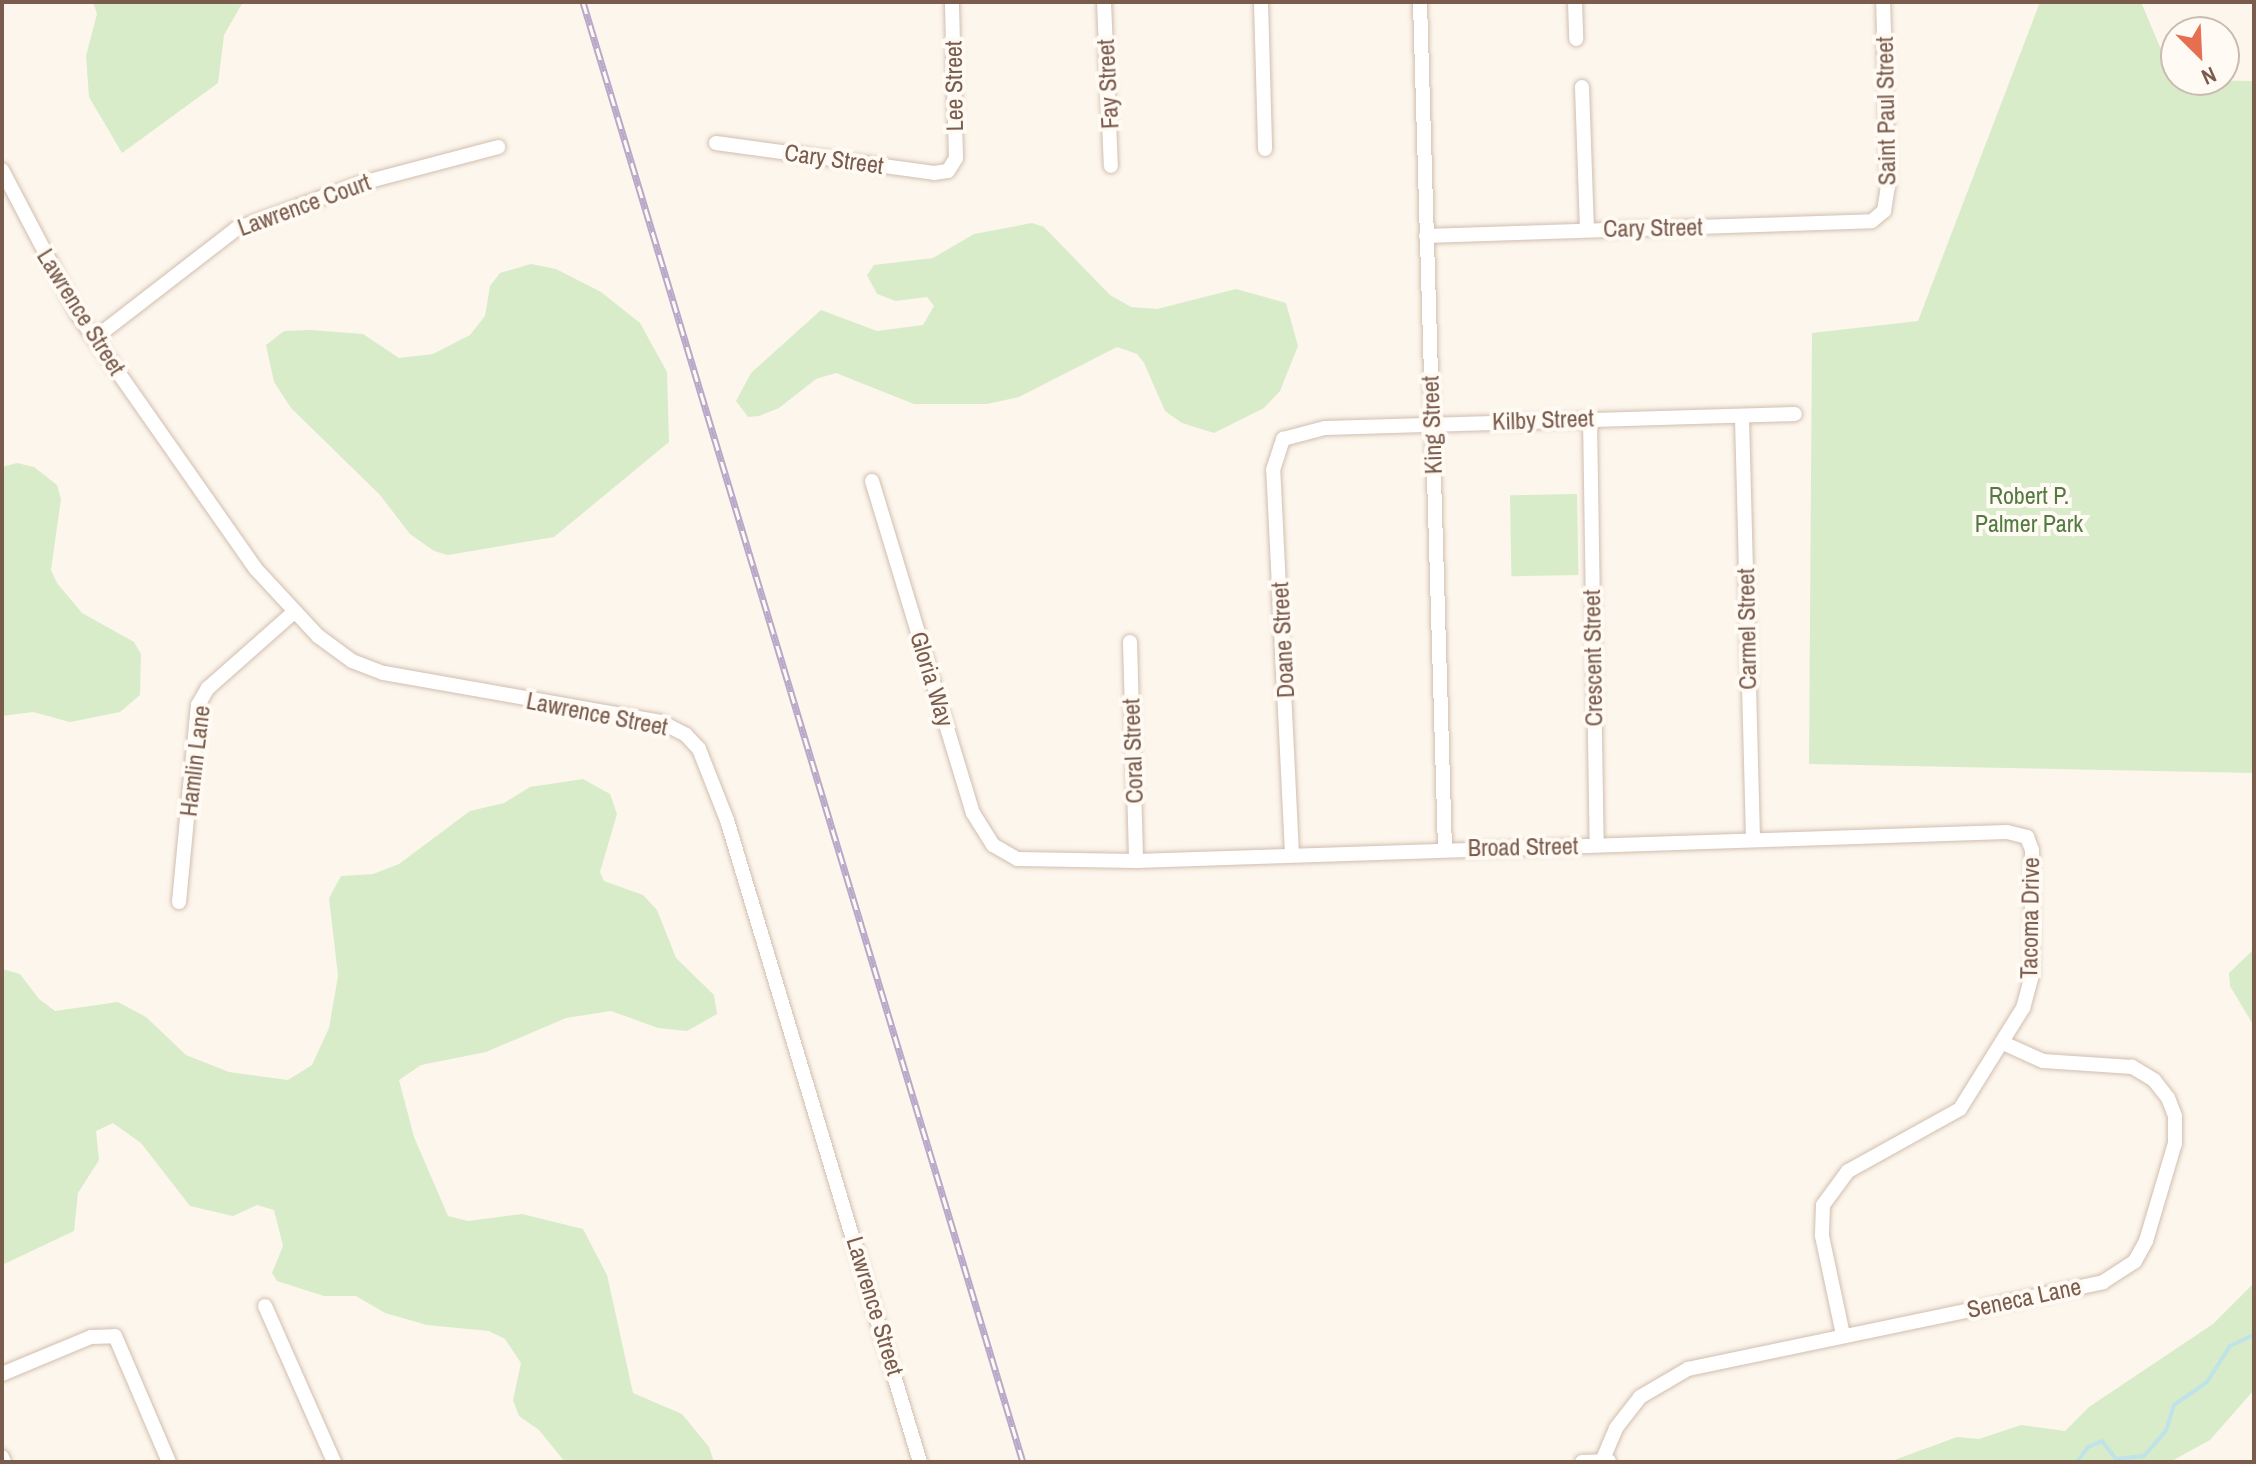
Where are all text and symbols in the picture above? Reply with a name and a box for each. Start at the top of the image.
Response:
north arrow [2160,16,2240,96]
street label: Saint Paul Street [1870,36,1902,186]
street label: Fay Street [1091,38,1125,130]
street label: Lee Street [939,40,969,132]
text: N [2197,60,2221,92]
street label: Cary Street [783,138,885,180]
street label: Lawrence Court [234,168,374,242]
street label: Cary Street [1603,213,1703,243]
street label: Lawrence Street [31,244,131,380]
street label: King Street [1416,375,1448,475]
street label: Kilby Street [1492,404,1594,436]
park label: Robert P. Palmer Park [1975,482,2083,538]
street label: Carmel Street [1732,568,1762,690]
street label: Doane Street [1266,581,1300,699]
street label: Crescent Street [1577,589,1609,727]
street label: Gloria Way [904,628,960,730]
street label: Lawrence Street [524,686,670,742]
street label: Coral Street [1117,698,1149,804]
street label: Hamlin Lane [174,704,216,818]
street label: Broad Street [1468,832,1578,862]
street label: Tacoma Drive [2015,857,2045,979]
street label: Lawrence Street [840,1233,910,1379]
street label: Seneca Lane [1964,1272,2084,1324]

